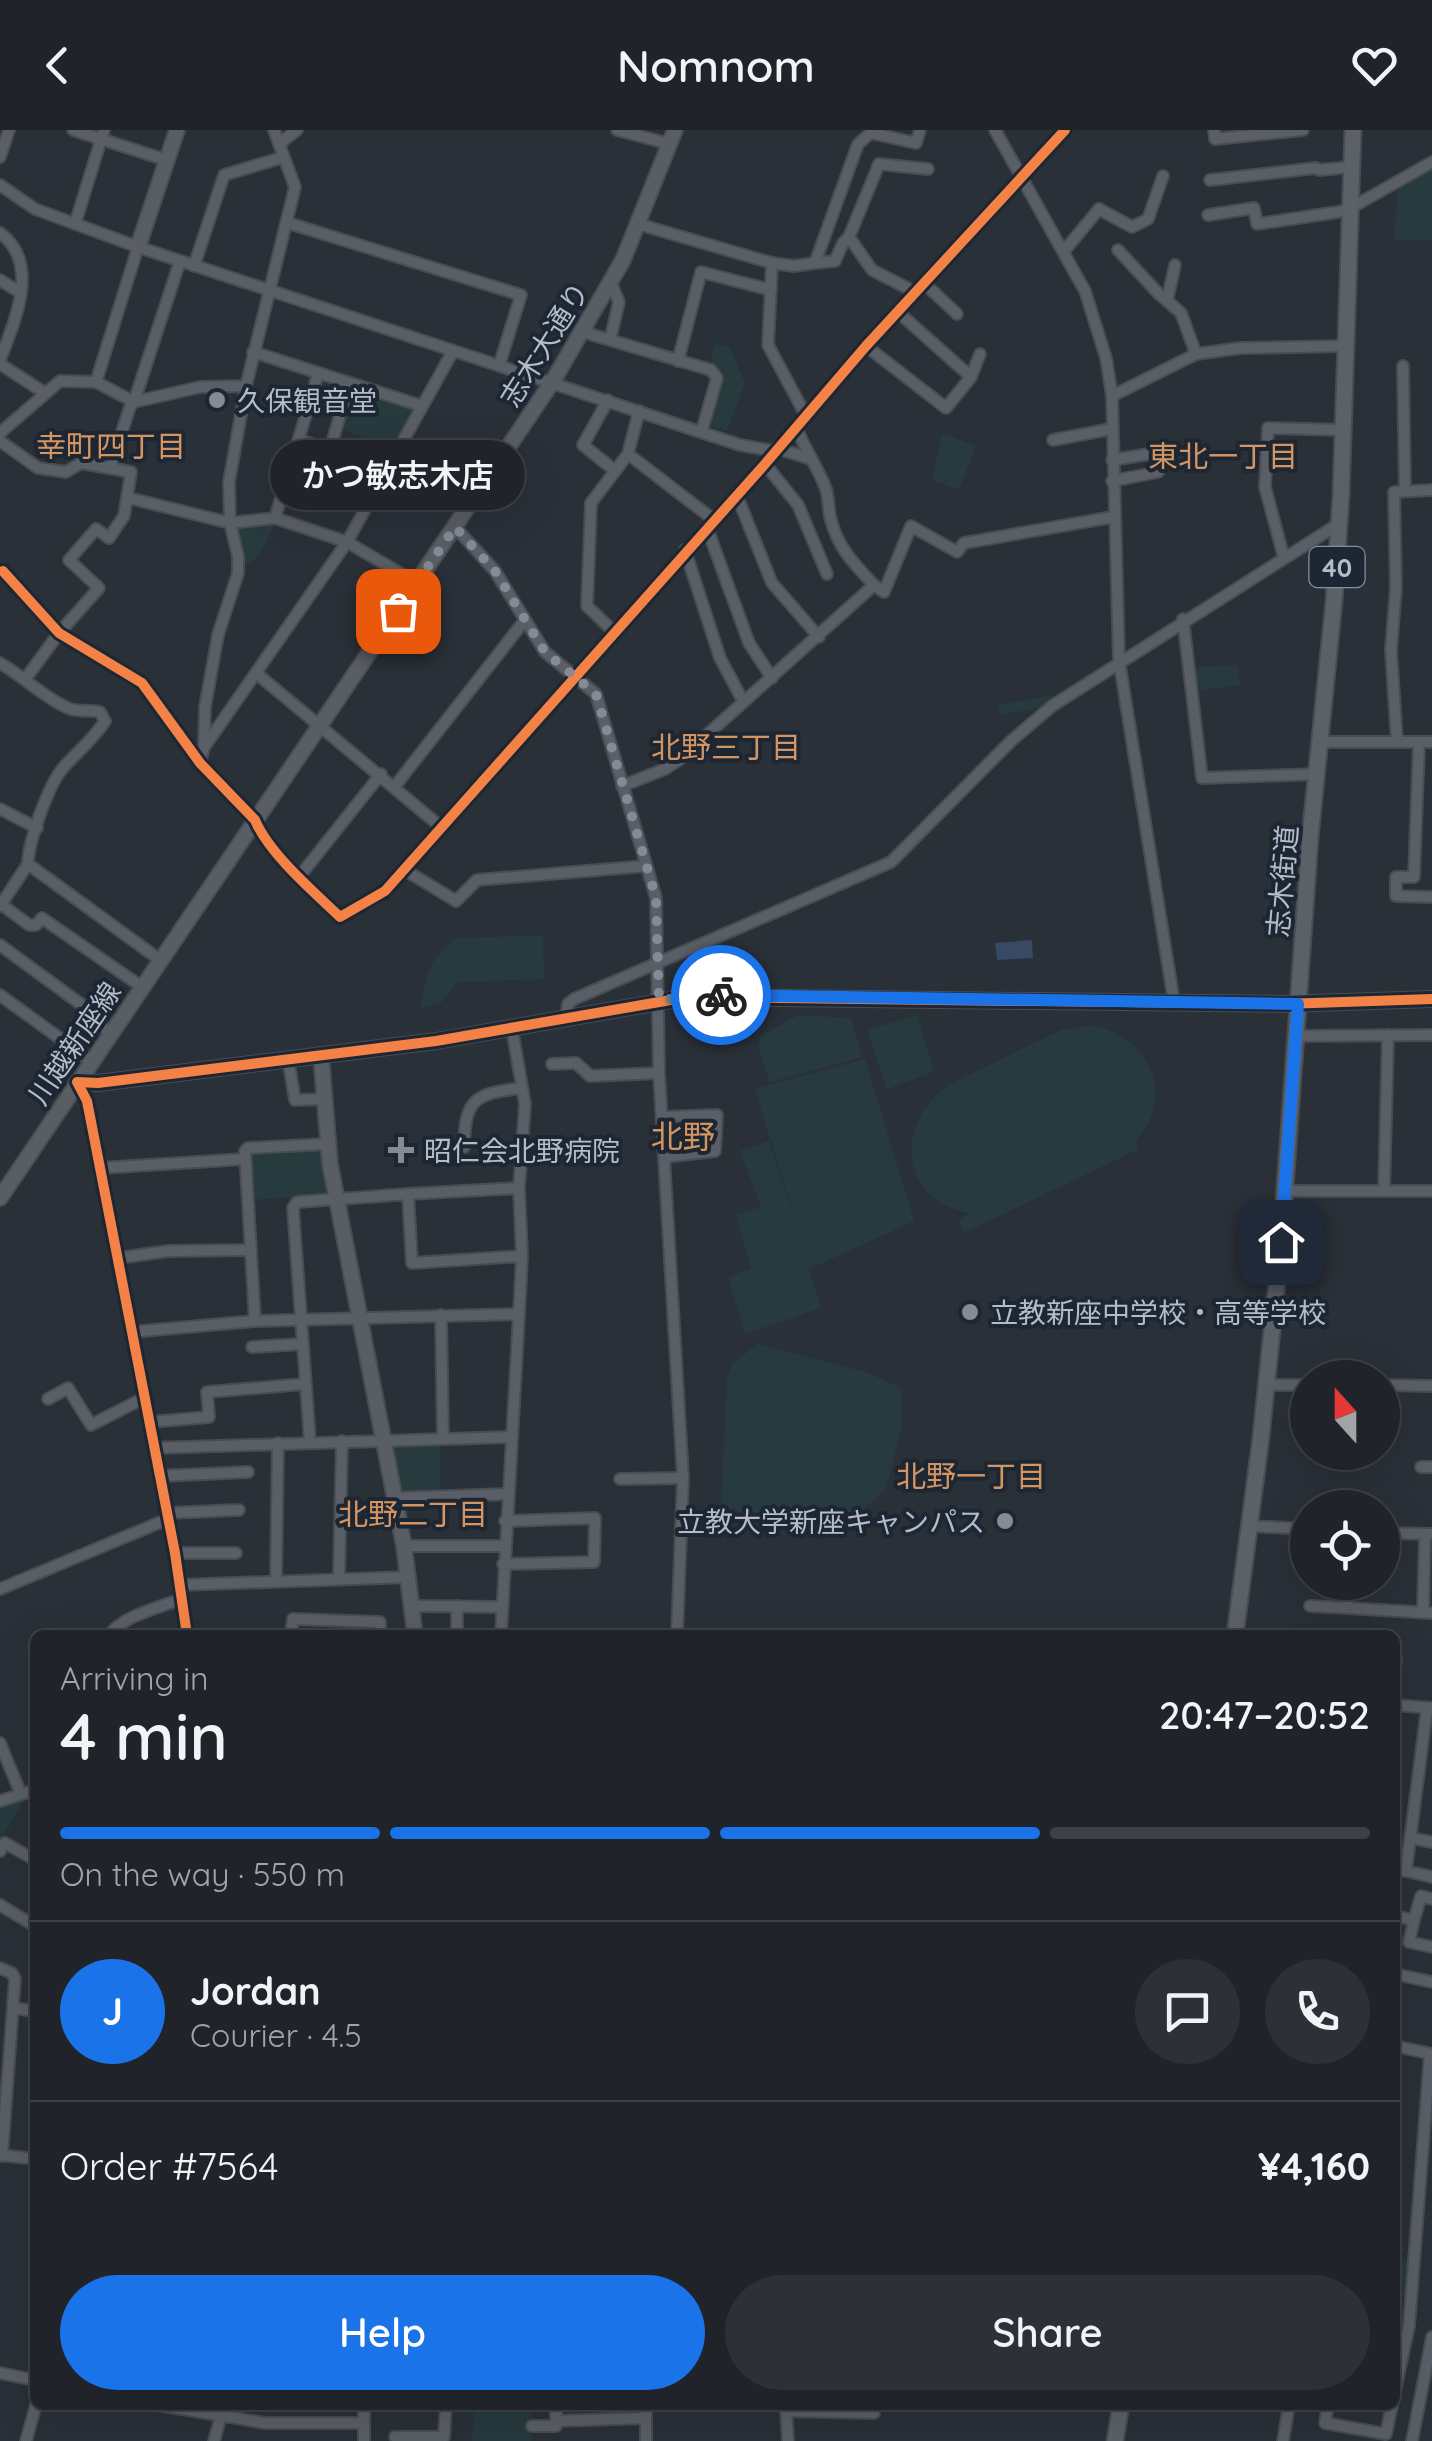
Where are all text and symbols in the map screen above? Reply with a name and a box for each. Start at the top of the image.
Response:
text: Nomnom [617,37,815,93]
icon: back [30,38,85,93]
icon: heart [1347,38,1402,93]
street label: 志木大通り [492,275,596,413]
place label: 久保観音堂 [237,383,377,418]
marker: 久保観音堂 [206,389,228,411]
district label: 幸町四丁目 [36,427,186,465]
district label: 東北一丁目 [1148,437,1298,475]
callout: かつ敏志木店 [270,441,526,511]
text: かつ敏志木店 [301,455,494,495]
road number: 40 [1310,547,1364,587]
pin [356,569,441,654]
icon: bag [371,584,426,639]
district label: 北野三丁目 [651,728,801,766]
street label: 志木街道 [1260,824,1304,938]
courier [671,945,771,1045]
icon: bike [694,968,749,1023]
street label: 川越新座線 [20,975,128,1111]
district label: 北野 [651,1116,715,1156]
place label: 昭仁会北野病院 [424,1133,620,1168]
marker: 昭仁会北野病院 [388,1137,414,1163]
pin [1239,1200,1324,1285]
icon: home [1254,1215,1309,1270]
place label: 立教新座中学校・高等学校 [990,1295,1326,1330]
marker: 立教新座中学校・高等学校 [959,1301,981,1323]
north arrow [1290,1360,1400,1470]
map controls [1290,1360,1400,1600]
district label: 北野一丁目 [896,1457,1046,1495]
button: locate [1290,1490,1400,1600]
district label: 北野二丁目 [338,1495,488,1533]
place label: 立教大学新座キャンパス [677,1504,985,1539]
marker: 立教大学新座キャンパス [994,1510,1016,1532]
text: Arriving in [60,1658,209,1698]
text: 20:47–20:52 [1159,1691,1370,1739]
text: 4 min [60,1695,228,1776]
text: On the way · 550 m [60,1854,345,1894]
button: chat [1135,1959,1240,2064]
button: phone [1265,1959,1370,2064]
text: Jordan [190,1967,321,2015]
text: J [102,1987,123,2035]
text: Courier · 4.5 [190,2015,362,2055]
text: Order #7564 [60,2142,279,2190]
text: ¥4,160 [1258,2142,1370,2190]
button: Help [60,2275,705,2390]
button: Share [725,2275,1370,2390]

